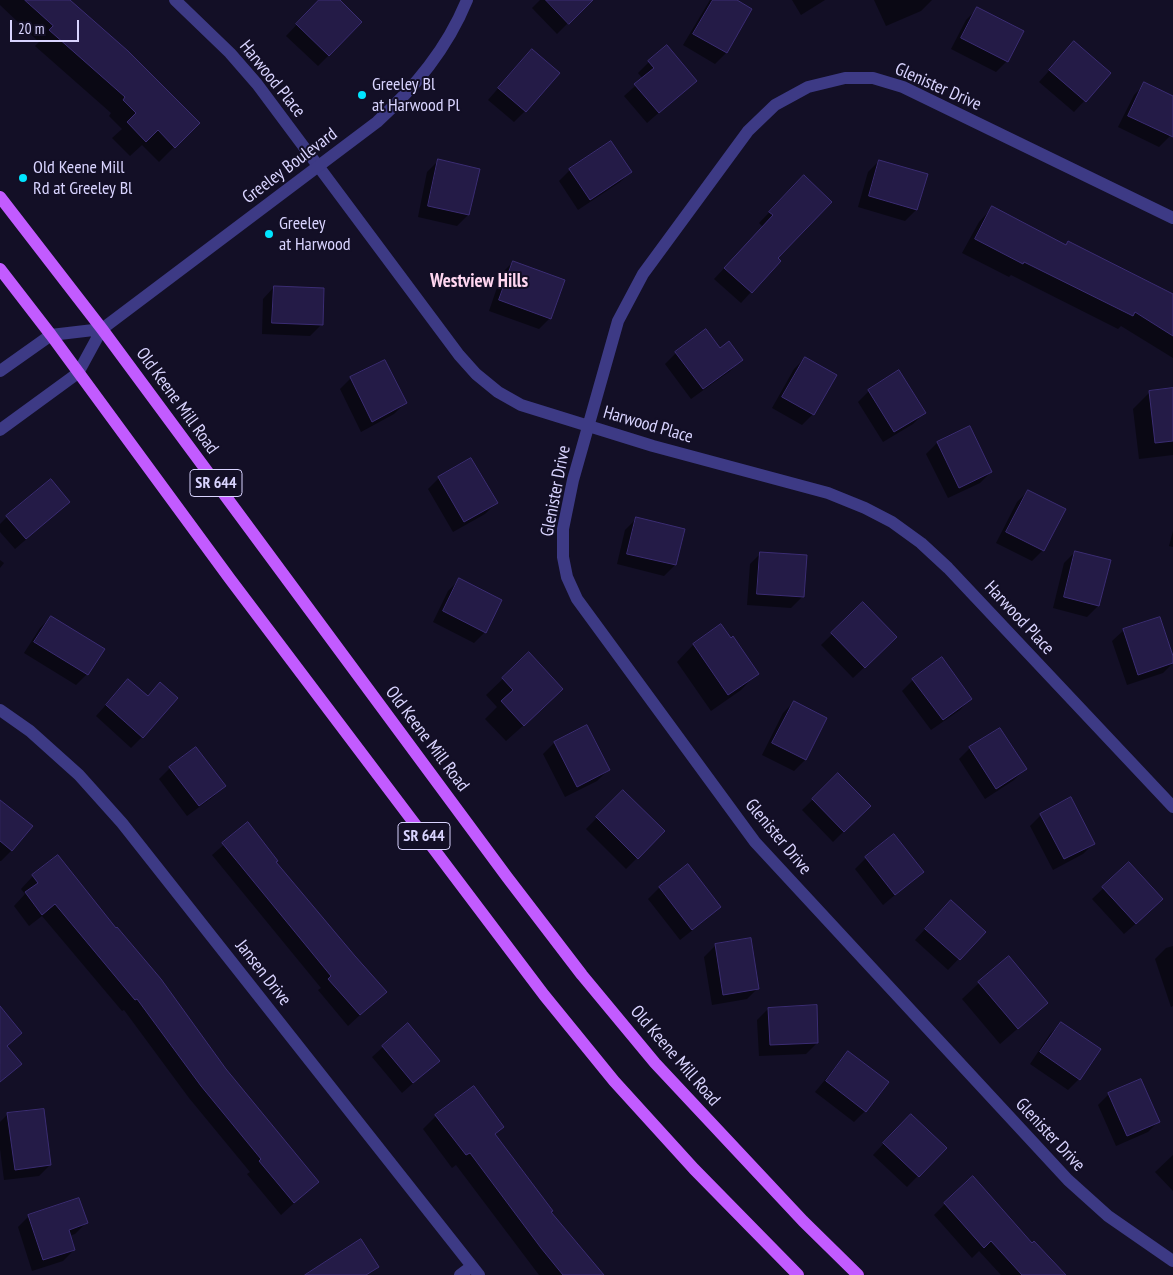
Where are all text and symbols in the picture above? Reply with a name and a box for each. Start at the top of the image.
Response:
scale bar [12,10,81,42]
text: 20 m [18,19,44,38]
street label: Harwood Place [235,36,309,122]
street label: Glenister Drive [892,58,984,116]
place label: Greeley Bl at Harwood Pl [372,74,460,116]
marker: Greeley Bl at Harwood Pl [356,89,368,101]
street label: Greeley Boulevard [238,123,342,209]
place label: Old Keene Mill Rd at Greeley Bl [33,157,132,200]
marker: Old Keene Mill Rd at Greeley Bl [17,172,29,184]
place label: Greeley at Harwood [279,213,351,255]
marker: Greeley at Harwood [263,228,275,240]
district label: Westview Hills [430,271,528,293]
street label: Old Keene Mill Road [131,344,223,458]
street label: Harwood Place [601,402,695,448]
street label: Glenister Drive [537,444,575,538]
road number: SR 644 [190,469,242,496]
street label: Harwood Place [980,577,1058,659]
street label: Old Keene Mill Road [380,682,474,796]
street label: Glenister Drive [740,795,816,879]
road number: SR 644 [398,822,450,849]
street label: Jansen Drive [231,936,295,1010]
street label: Old Keene Mill Road [626,1001,724,1111]
street label: Glenister Drive [1011,1094,1089,1176]

